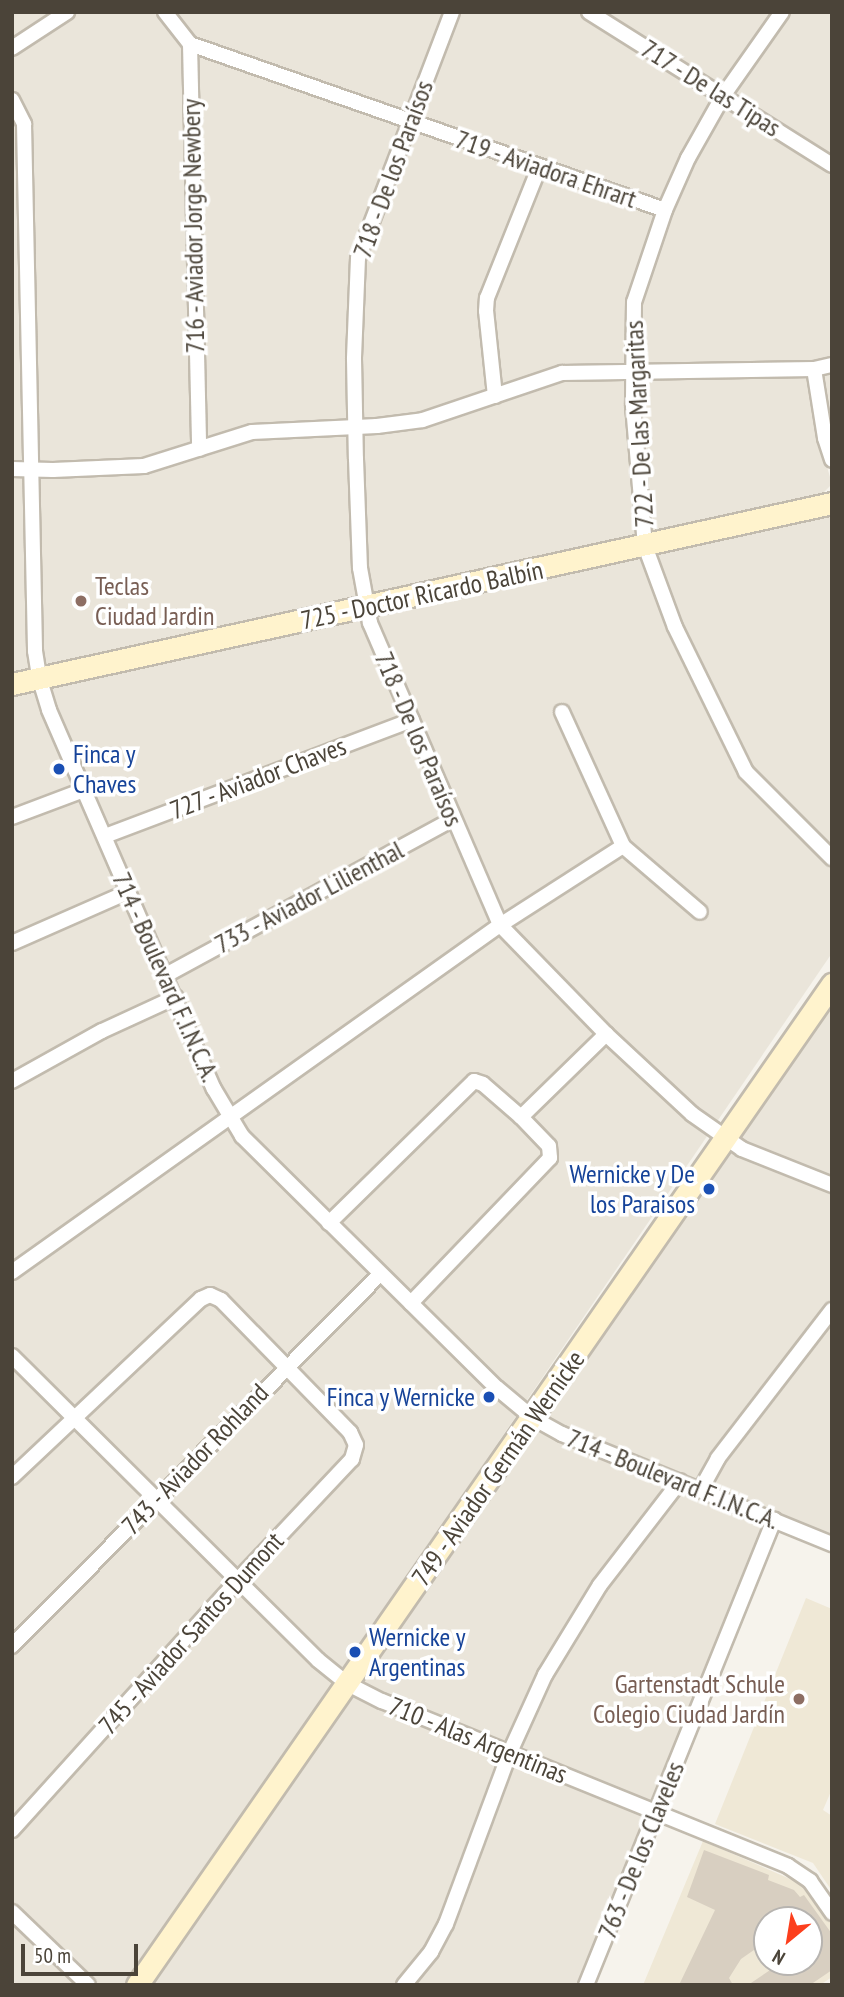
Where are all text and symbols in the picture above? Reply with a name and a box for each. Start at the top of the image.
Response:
street label: 717 - De las Tipas [634,32,788,144]
street label: 718 - De los Paraísos [346,75,440,263]
street label: 716 - Aviador Jorge Newbery [175,97,211,355]
street label: 719 - Aviadora Ehrart [450,123,642,215]
street label: 722 - De las Margaritas [618,319,660,529]
street label: 725 - Doctor Ricardo Balbín [297,554,547,636]
place label: Teclas Ciudad Jardin [95,570,214,632]
marker: Teclas Ciudad Jardin [73,593,89,609]
street label: 718 - De los Paraísos [368,646,470,832]
street label: 727 - Aviador Chaves [164,729,352,827]
place label: Finca y Chaves [73,738,136,800]
marker: Finca y Chaves [51,761,67,777]
street label: 733 - Aviador Lilienthal [208,834,410,960]
street label: 714 - Boulevard F.I.N.C.A. [105,867,227,1087]
place label: Wernicke y De los Paraisos [569,1158,695,1220]
marker: Wernicke y De los Paraisos [701,1181,717,1197]
street label: 749 - Aviador Germán Wernicke [404,1343,592,1593]
street label: 743 - Aviador Rohland [114,1376,276,1542]
place label: Finca y Wernicke [325,1381,475,1413]
marker: Finca y Wernicke [481,1389,497,1405]
street label: 714 - Boulevard F.I.N.C.A. [562,1422,784,1536]
street label: 745 - Aviador Santos Dumont [91,1525,291,1741]
place label: Wernicke y Argentinas [369,1621,466,1682]
marker: Wernicke y Argentinas [347,1644,363,1660]
place label: Gartenstadt Schule Colegio Ciudad Jardín [593,1668,785,1730]
street label: 710 - Alas Argentinas [383,1689,573,1791]
marker: Gartenstadt Schule Colegio Ciudad Jardín [791,1691,807,1707]
street label: 763 - De los Claveles [591,1756,691,1944]
north arrow [753,1906,823,1976]
scale bar [24,1930,142,1974]
text: 50 m [34,1942,71,1969]
text: N [768,1944,789,1970]

